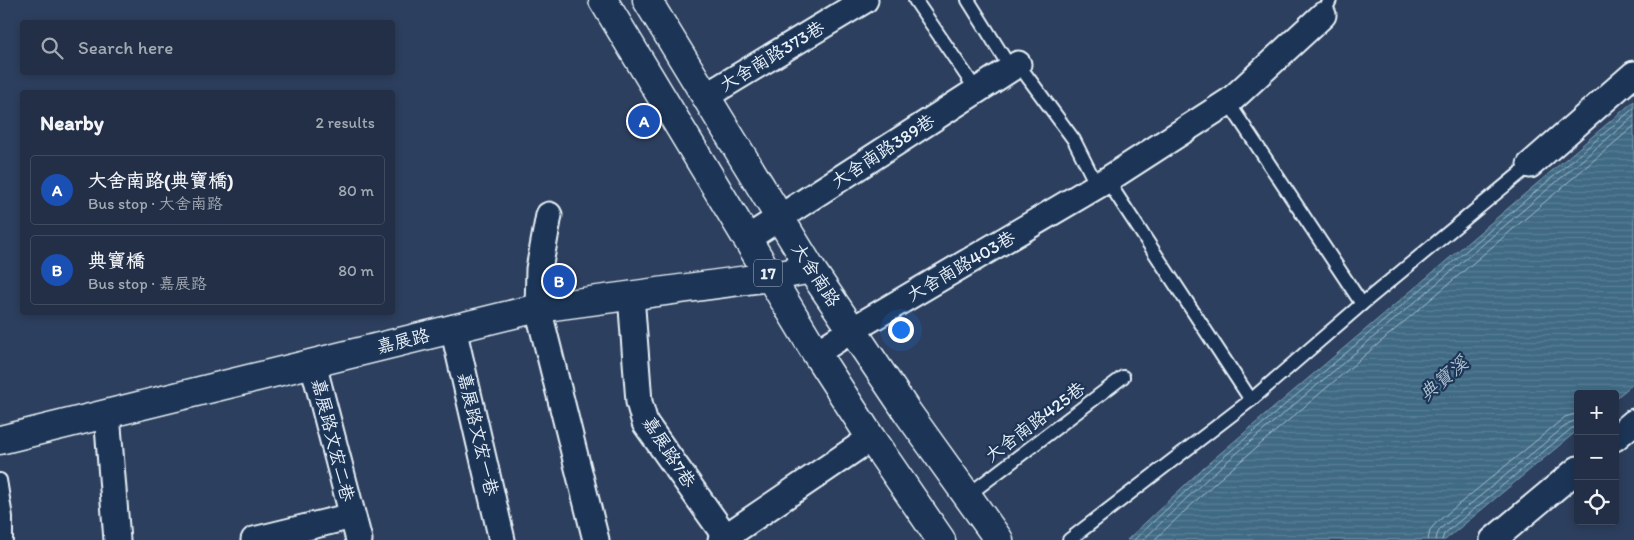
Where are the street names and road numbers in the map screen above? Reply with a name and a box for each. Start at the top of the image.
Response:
street label: 大舍南路373巷 [716,16,828,96]
street label: 大舍南路389巷 [827,109,939,193]
street label: 大舍南路403巷 [903,226,1019,306]
street label: 大舍南路 [787,239,845,311]
road number: 17 [754,260,782,286]
street label: 嘉展路 [374,324,432,358]
street label: 嘉展路文宏一巷 [453,370,503,498]
street label: 嘉展路文宏二巷 [307,376,359,504]
street label: 大舍南路425巷 [981,377,1089,467]
street label: 嘉展路7巷 [638,412,700,492]

